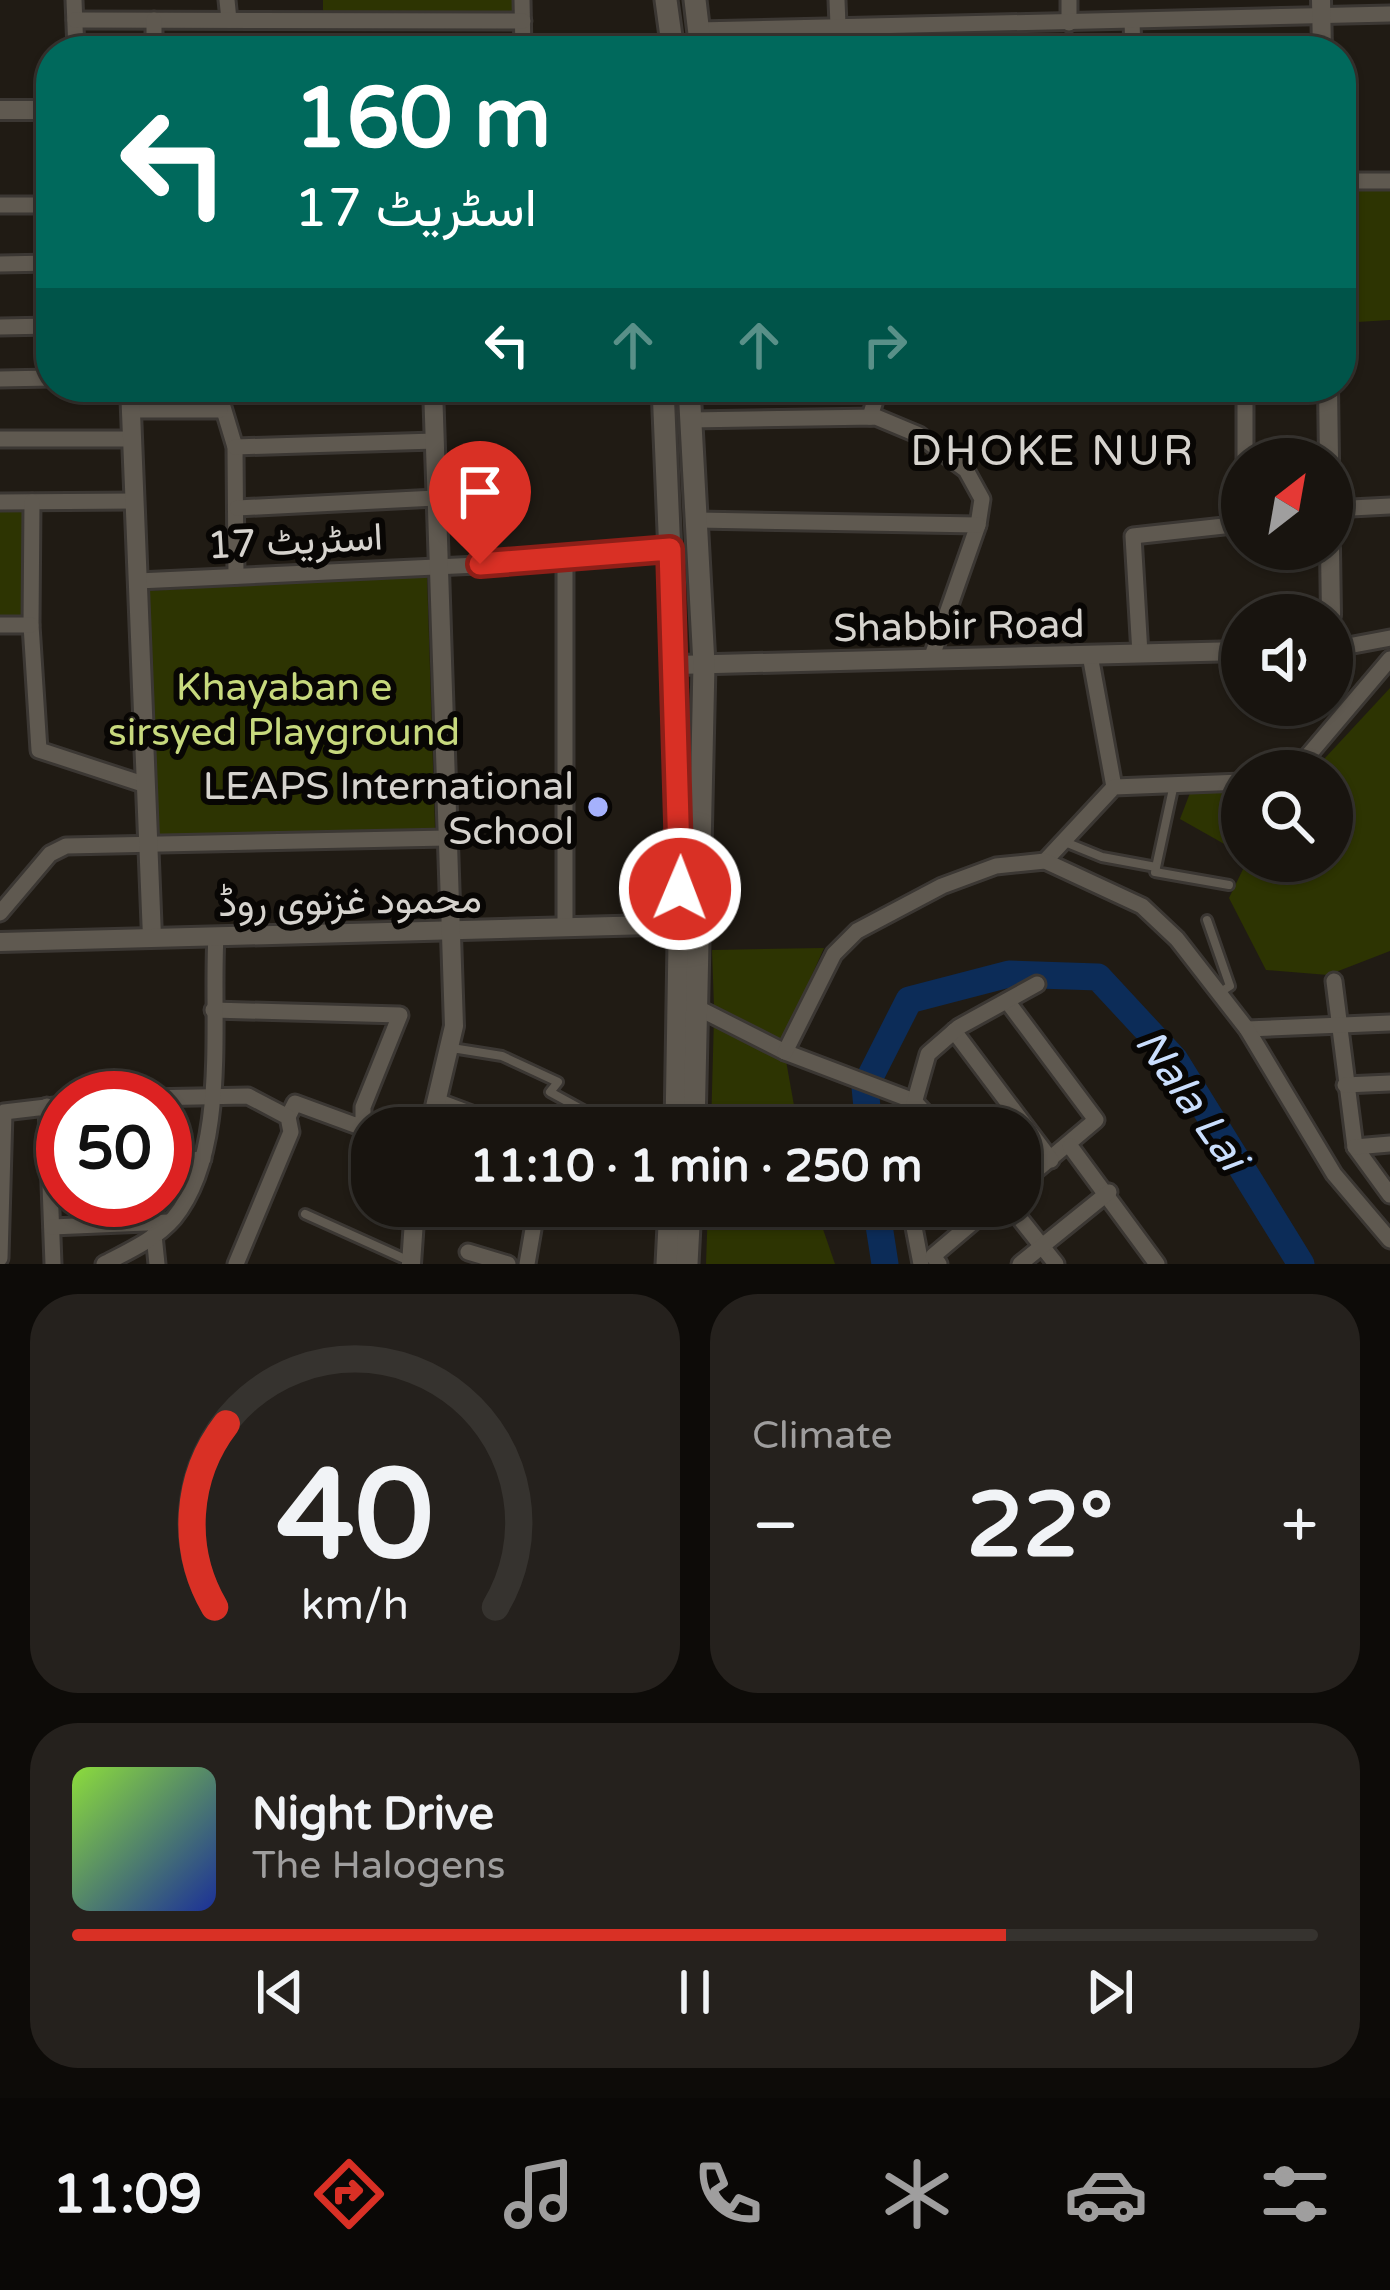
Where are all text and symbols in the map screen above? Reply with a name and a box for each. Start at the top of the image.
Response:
text: 160 m [294,69,551,170]
icon: left [96,84,252,240]
text: اسٹریٹ 17 [294,176,537,241]
icon: left [474,312,540,378]
icon: ahead [600,312,666,378]
icon: ahead [726,312,792,378]
icon: right [852,312,918,378]
district label: DHOKE NUR [910,426,1196,477]
north arrow [1221,438,1353,570]
map controls [1221,438,1353,882]
pin [429,441,531,564]
icon: arrive [447,459,513,525]
street label: اسٹریٹ 17 [206,513,384,570]
button: sound [1221,594,1353,726]
street label: Shabbir Road [833,601,1085,652]
park label: Khayaban e sirsyed Playground [108,664,460,756]
button: search [1221,750,1353,882]
place label: LEAPS International School [203,763,574,855]
marker: LEAPS International School [585,794,611,820]
position arrow [617,826,743,952]
street label: محمود غزنوی روڈ [218,876,482,927]
water label: Nala Lai [1124,1019,1260,1184]
speed limit sign: 50 [36,1071,192,1227]
text: 11:10 · 1 min · 250 m [470,1140,922,1194]
text: Climate [752,1412,892,1459]
text: 40 [277,1441,433,1592]
text: 22° [966,1472,1113,1581]
text: − [752,1486,799,1566]
text: + [1281,1486,1318,1566]
text: km/h [301,1579,409,1630]
text: Night Drive [252,1788,494,1842]
text: The Halogens [252,1842,505,1889]
icon: previous [247,1959,313,2025]
icon: pause [662,1959,728,2025]
icon: next [1077,1959,1143,2025]
icon: directions [307,2152,391,2236]
icon: music [497,2152,581,2236]
icon: phone [686,2152,770,2236]
icon: climate [875,2152,959,2236]
icon: car [1064,2152,1148,2236]
icon: filters [1253,2152,1337,2236]
text: 11:09 [53,2162,202,2227]

